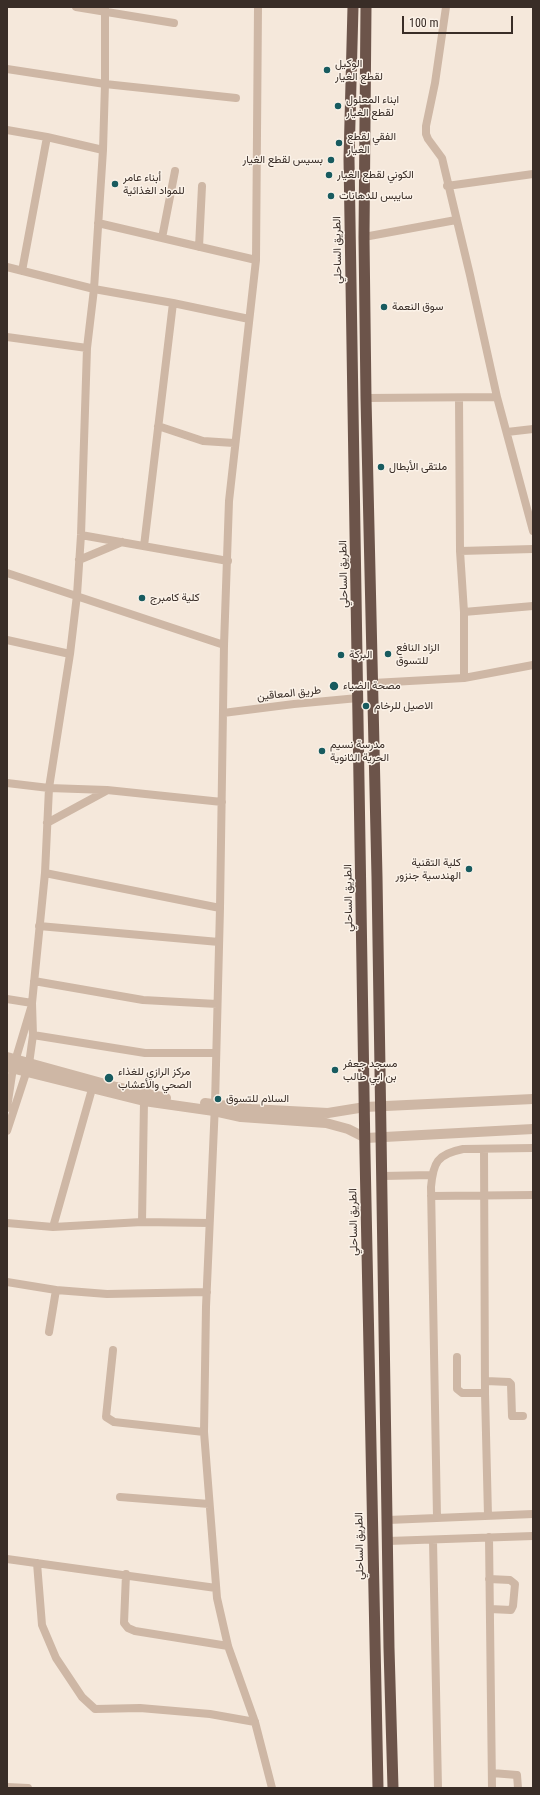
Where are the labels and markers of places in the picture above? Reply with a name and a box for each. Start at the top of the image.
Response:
place label: الوكيل لقطع الغيار [335,57,383,83]
marker: الوكيل لقطع الغيار [322,65,332,75]
place label: ابناء المعلول لقطع الغيار [346,93,399,119]
marker: ابناء المعلول لقطع الغيار [333,101,343,111]
place label: الفقي لقطع الغيار [347,130,396,156]
marker: الفقي لقطع الغيار [334,138,344,148]
place label: بسيس لقطع الغيار [243,153,323,167]
marker: بسيس لقطع الغيار [326,155,336,165]
place label: الكوني لقطع الغيار [337,168,414,182]
marker: الكوني لقطع الغيار [324,170,334,180]
place label: أبناء عامر للمواد الغذائية [123,171,185,197]
marker: أبناء عامر للمواد الغذائية [110,179,120,189]
place label: سايبس للدهانات [339,189,413,203]
marker: سايبس للدهانات [326,191,336,201]
place label: سوق النعمة [392,300,443,314]
marker: سوق النعمة [379,302,389,312]
place label: ملتقى الأبطال [389,460,447,474]
marker: ملتقى الأبطال [376,462,386,472]
place label: كلية كامبرج [150,591,200,605]
marker: كلية كامبرج [137,593,147,603]
place label: الزاد النافع للتسوق [396,641,439,667]
place label: البركة [349,648,372,662]
marker: الزاد النافع للتسوق [383,649,393,659]
marker: البركة [336,650,346,660]
place label: مصحة الضياء [343,679,401,693]
marker: مصحة الضياء [328,680,340,692]
place label: الاصيل للرخام [374,699,433,713]
marker: الاصيل للرخام [361,701,371,711]
place label: مدرسة نسيم الحرية الثانوية [330,738,389,764]
marker: مدرسة نسيم الحرية الثانوية [317,746,327,756]
place label: كلية التقنية الهندسية جنزور [396,856,461,882]
marker: كلية التقنية الهندسية جنزور [464,864,474,874]
place label: مسجد جعفر بن ابي طالب [343,1057,397,1083]
place label: مركز الرازي للغذاء الصحي والأعشاب [118,1065,192,1091]
marker: مسجد جعفر بن ابي طالب [330,1065,340,1075]
marker: مركز الرازي للغذاء الصحي والأعشاب [103,1072,115,1084]
place label: السلام للتسوق [226,1092,289,1106]
marker: السلام للتسوق [213,1094,223,1104]

